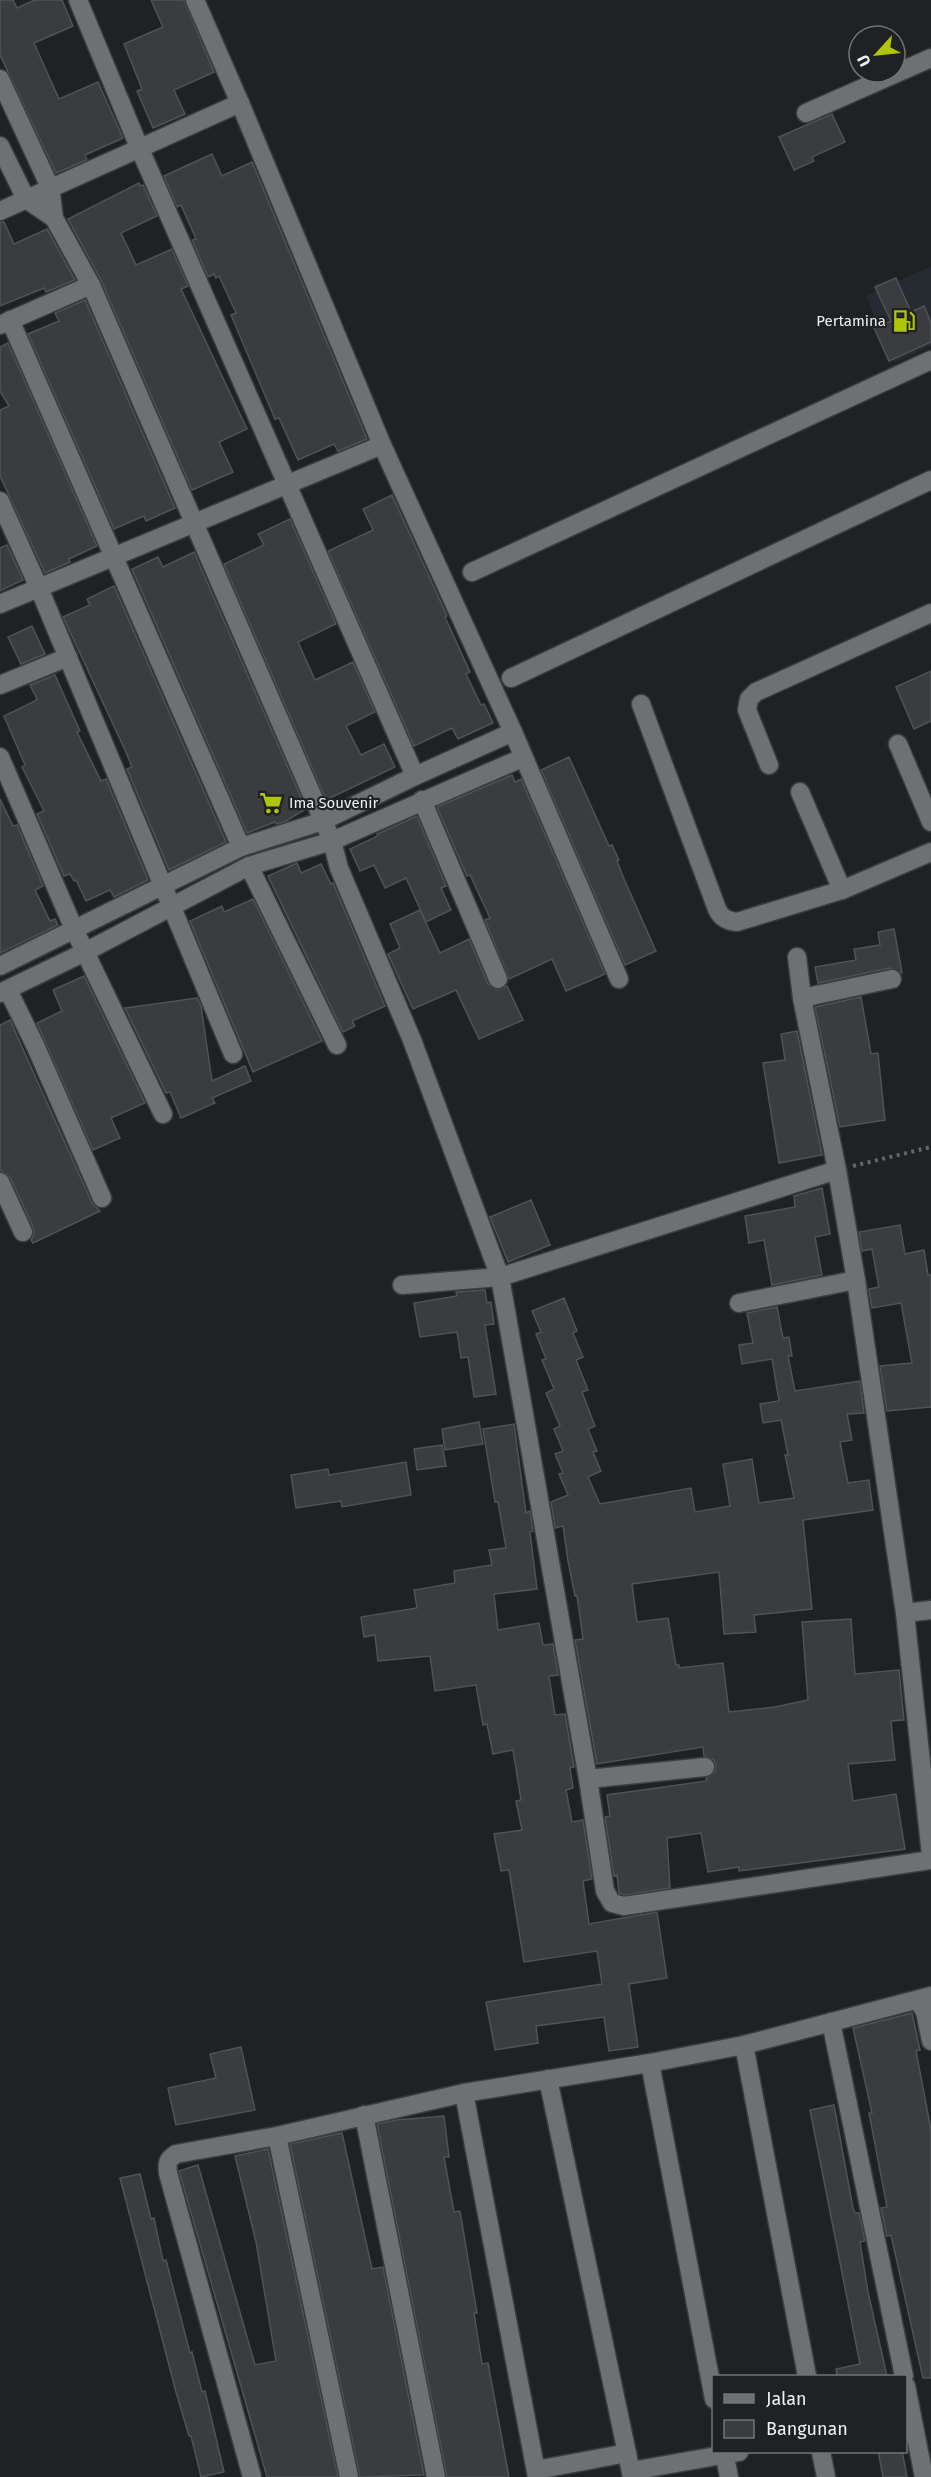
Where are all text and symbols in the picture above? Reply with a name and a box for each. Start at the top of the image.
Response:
north arrow [847,24,907,84]
text: U [853,52,875,70]
fuel station icon: Pertamina [891,308,917,334]
place label: Pertamina [816,312,886,330]
supermarket icon: Ima Souvenir [258,790,284,816]
place label: Ima Souvenir [289,794,379,812]
legend [712,2375,907,2453]
text: Jalan [766,2388,807,2410]
text: Bangunan [766,2418,848,2440]

